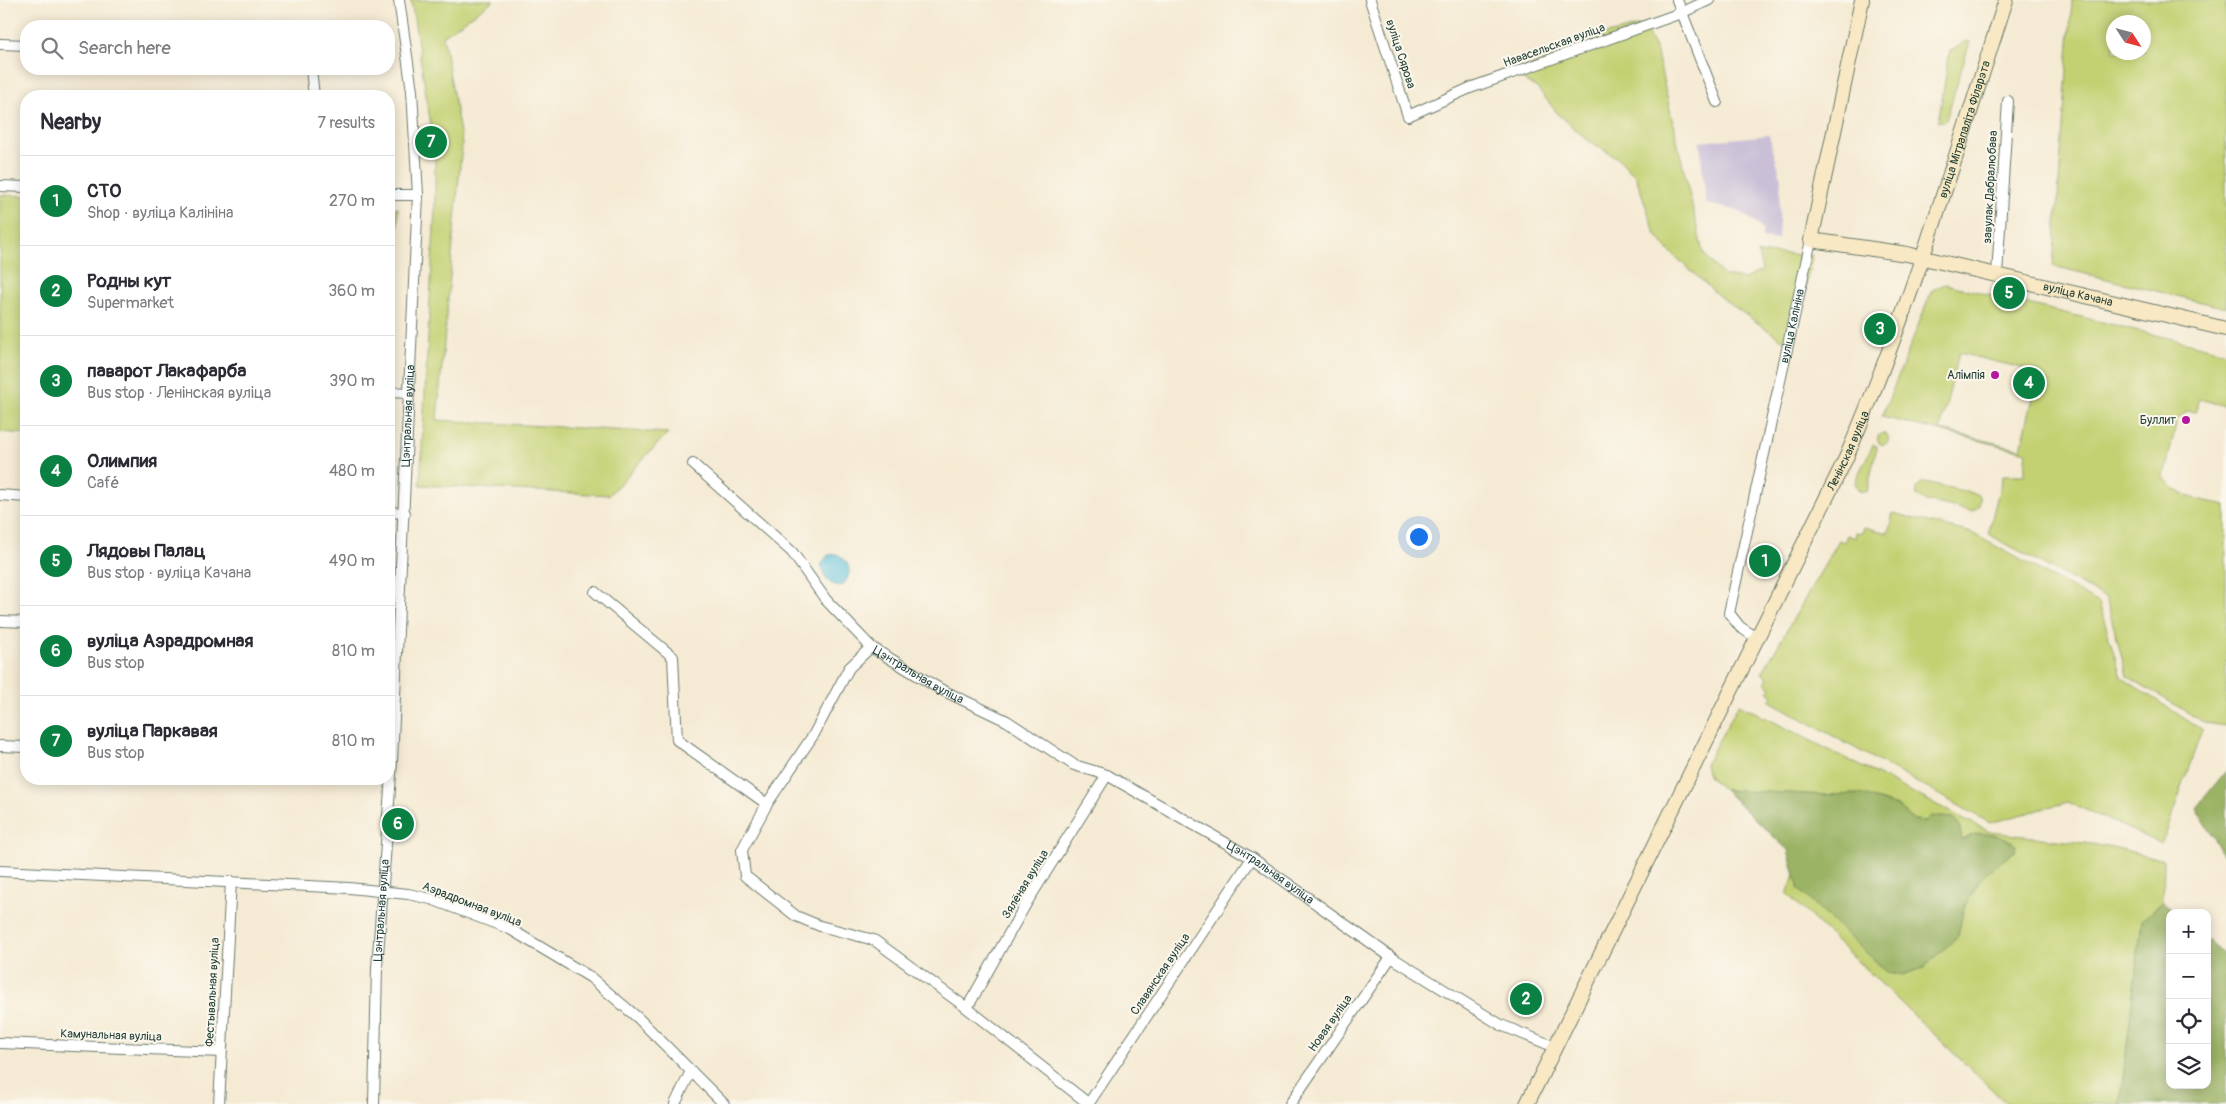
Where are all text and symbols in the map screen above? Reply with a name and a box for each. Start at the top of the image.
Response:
north arrow [2106,15,2151,60]
street label: вуліца Сярова [1382,18,1419,91]
search box [20,20,395,75]
street label: Навасельская вуліца [1501,20,1607,71]
icon: search [38,34,66,62]
text: Search here [78,36,171,60]
street label: вуліца Мітрапаліта Філарэта [1936,58,1994,200]
text: Nearby [40,109,101,136]
text: 7 results [317,113,375,133]
pin: 7 [415,123,447,161]
street label: завулак Дабралюбава [1980,130,2001,244]
text: СТО [87,179,121,203]
text: 1 [53,191,59,211]
text: 270 m [329,191,375,211]
text: Shop · вуліца Калініна [87,203,233,223]
text: Родны кут [87,269,171,293]
pin: 5 [1993,274,2025,312]
street label: вуліца Качана [2042,279,2115,310]
text: 2 [52,281,60,301]
text: 360 m [328,281,375,301]
street label: вуліца Калініна [1777,287,1808,365]
text: Supermarket [87,293,174,313]
pin: 3 [1864,310,1896,348]
text: паварот Лакафарба [87,359,246,383]
street label: Цэнтральная вуліца [399,364,418,468]
pin: 4 [2013,364,2045,402]
place label: Алімпія [1947,368,1985,383]
marker: Алімпія [1989,369,2001,381]
text: 3 [52,371,60,391]
text: 390 m [329,371,375,391]
text: Bus stop · Ленінская вуліца [87,383,271,403]
street label: Ленінская вуліца [1824,408,1873,494]
place label: Буллит [2140,413,2176,428]
marker: Буллит [2180,414,2192,426]
text: Олимпия [87,449,157,473]
text: 4 [51,461,61,481]
text: 480 m [329,461,375,481]
text: Café [87,473,119,493]
your location [1406,524,1432,550]
text: Лядовы Палац [87,539,206,563]
pin: 1 [1749,542,1781,580]
text: 5 [52,551,60,571]
text: 490 m [329,551,375,571]
text: Bus stop · вуліца Качана [87,563,251,583]
text: вуліца Аэрадромная [87,629,253,653]
text: 6 [51,641,61,661]
text: 810 m [332,641,375,661]
street label: Цэнтральная вуліца [870,643,966,707]
text: Bus stop [87,653,145,673]
text: вуліца Паркавая [87,719,218,743]
text: 7 [52,731,60,751]
text: 810 m [332,731,375,751]
text: Bus stop [87,743,145,763]
pin: 6 [382,805,414,843]
street label: Цэнтральная вуліца [1224,838,1317,908]
street label: Зялёная вуліца [999,847,1052,922]
street label: Цэнтральная вуліца [371,858,393,962]
street label: Аэрадромная вуліца [420,879,524,930]
map controls [2166,909,2211,1089]
button: + [2166,909,2211,954]
street label: Славянская вуліца [1127,930,1194,1018]
street label: Фестывальная вуліца [202,937,223,1047]
button: − [2166,954,2211,999]
pin: 2 [1510,980,1542,1018]
street label: Новая вуліца [1305,991,1356,1055]
button: locate [2166,999,2211,1044]
street label: Камунальная вуліца [60,1026,162,1045]
button: layers [2166,1044,2211,1089]

